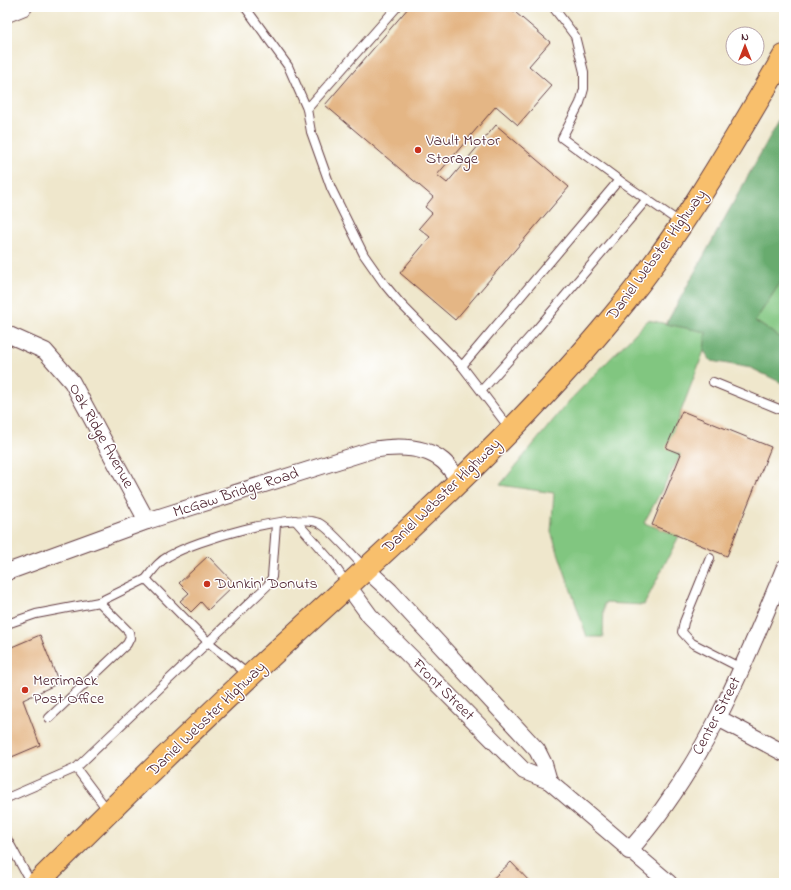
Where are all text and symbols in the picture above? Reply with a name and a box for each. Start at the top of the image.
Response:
north arrow [725,26,765,66]
text: N [741,29,749,45]
place label: Vault Motor Storage [425,129,500,171]
marker: Vault Motor Storage [413,145,423,155]
street label: Daniel Webster Highway [601,184,713,326]
street label: Oak Ridge Avenue [62,379,140,494]
street label: Daniel Webster Highway [376,433,507,560]
street label: McGaw Bridge Road [170,461,302,525]
place label: Dunkin' Donuts [214,572,318,596]
marker: Dunkin' Donuts [202,579,212,589]
street label: Front Street [406,653,480,727]
street label: Daniel Webster Highway [141,656,272,783]
place label: Merrimack Post Office [33,669,105,711]
street label: Center Street [686,672,748,759]
marker: Merrimack Post Office [20,685,30,695]

